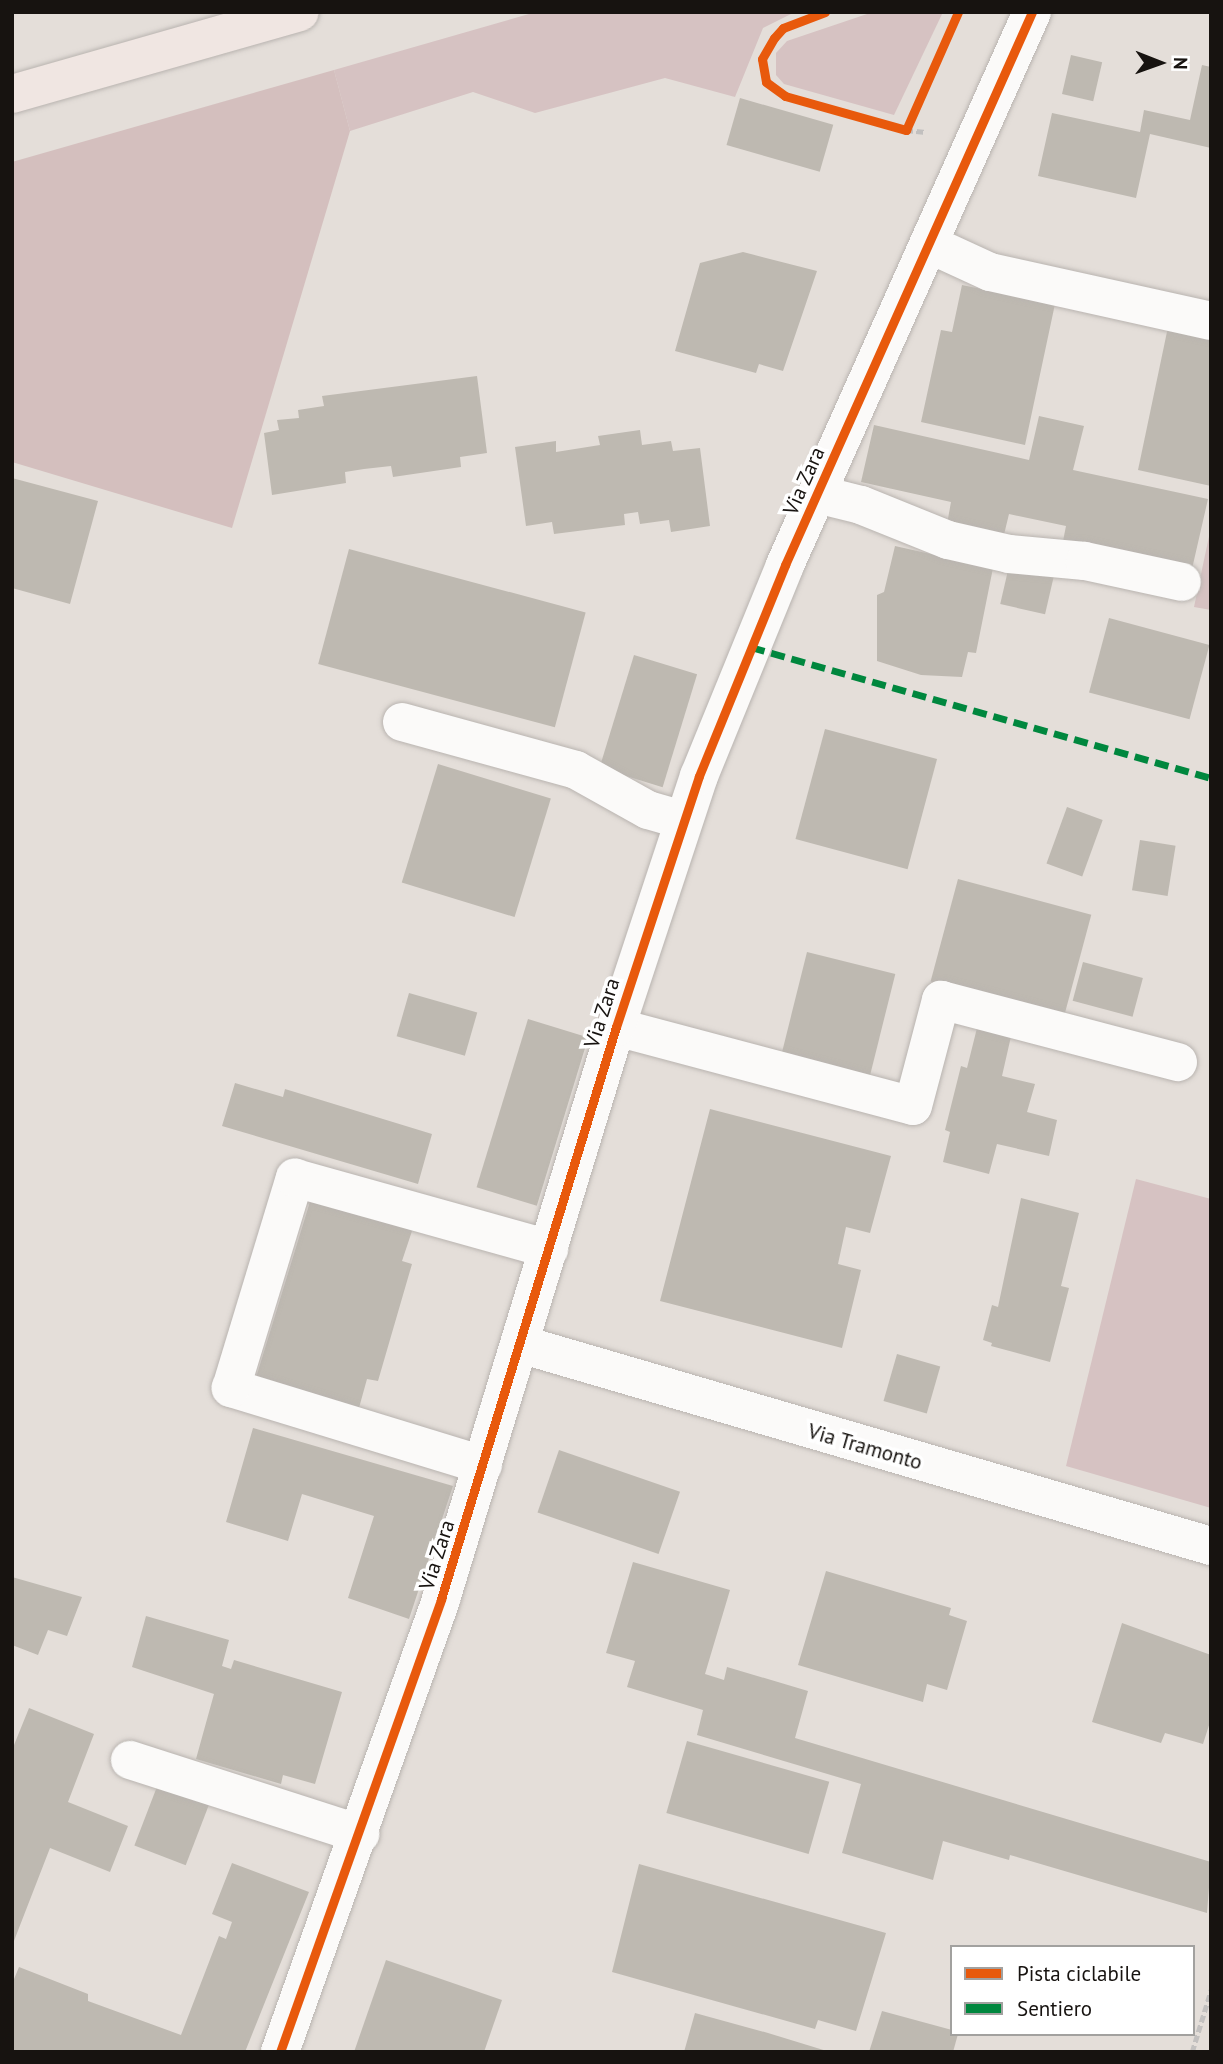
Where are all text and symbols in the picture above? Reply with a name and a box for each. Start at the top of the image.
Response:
north arrow [1125,28,1195,98]
text: N [1169,57,1193,70]
street label: Via Zara [778,443,830,519]
street label: Via Zara [579,975,625,1051]
street label: Via Tramonto [805,1419,925,1475]
street label: Via Zara [414,1517,460,1593]
legend [950,1945,1195,2036]
text: Pista ciclabile [1017,1960,1141,1987]
text: Sentiero [1017,1995,1092,2022]

